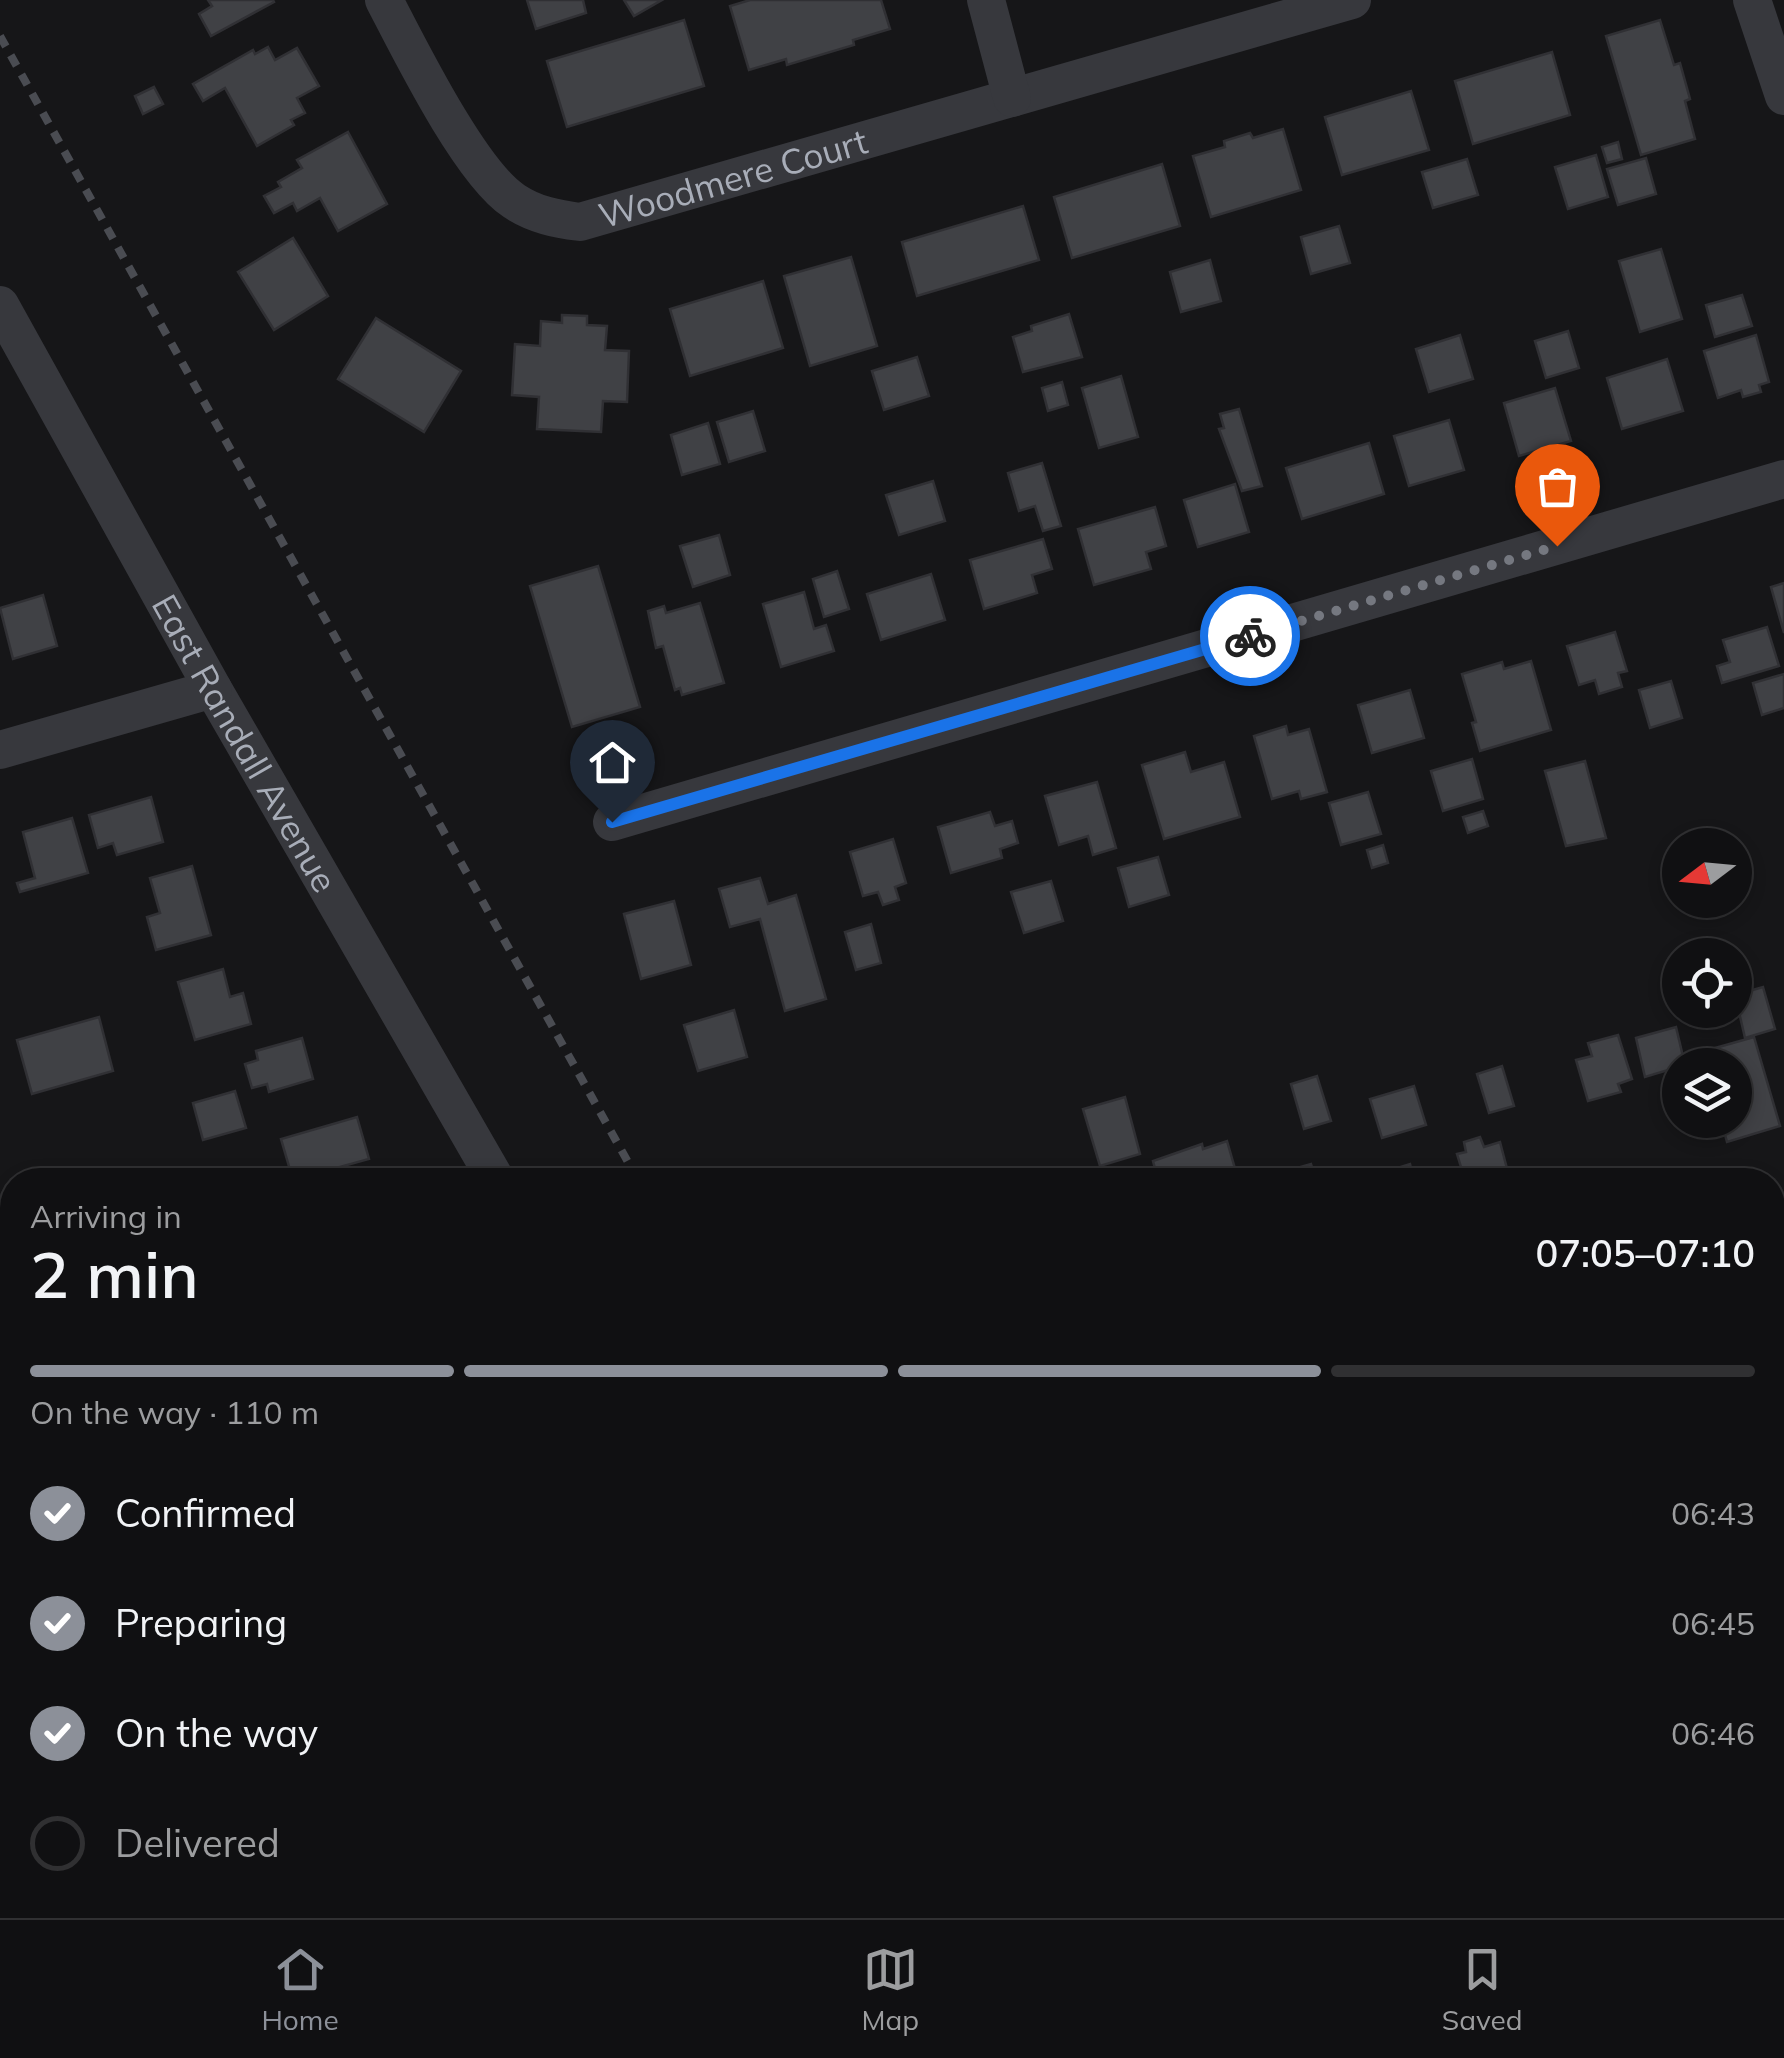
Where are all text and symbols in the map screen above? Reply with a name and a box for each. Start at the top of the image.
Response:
street label: Woodmere Court [594,119,872,237]
pin [1515,444,1600,547]
icon: bag [1530,459,1585,514]
courier [1200,586,1300,686]
street label: East Randall Avenue [143,587,347,900]
icon: bike [1223,609,1278,664]
pin [570,720,655,823]
icon: home [585,735,640,790]
north arrow [1662,828,1752,918]
map controls [1662,828,1752,1138]
button: locate [1662,938,1752,1028]
button: layers [1662,1048,1752,1138]
text: Arriving in [30,1196,182,1236]
text: 07:05–07:10 [1535,1229,1755,1277]
text: 2 min [30,1233,199,1314]
text: On the way · 110 m [30,1392,319,1432]
icon: check [30,1486,85,1541]
text: Confirmed [115,1489,296,1537]
text: 06:43 [1671,1493,1755,1533]
icon: check [30,1596,85,1651]
text: Preparing [115,1599,287,1647]
text: 06:45 [1671,1603,1755,1643]
icon: check [30,1706,85,1761]
text: On the way [115,1709,318,1757]
text: 06:46 [1671,1713,1755,1753]
text: Delivered [115,1819,280,1867]
tab: Home [261,1942,339,2037]
tab: Map [861,1942,919,2037]
tab: Saved [1442,1942,1523,2037]

